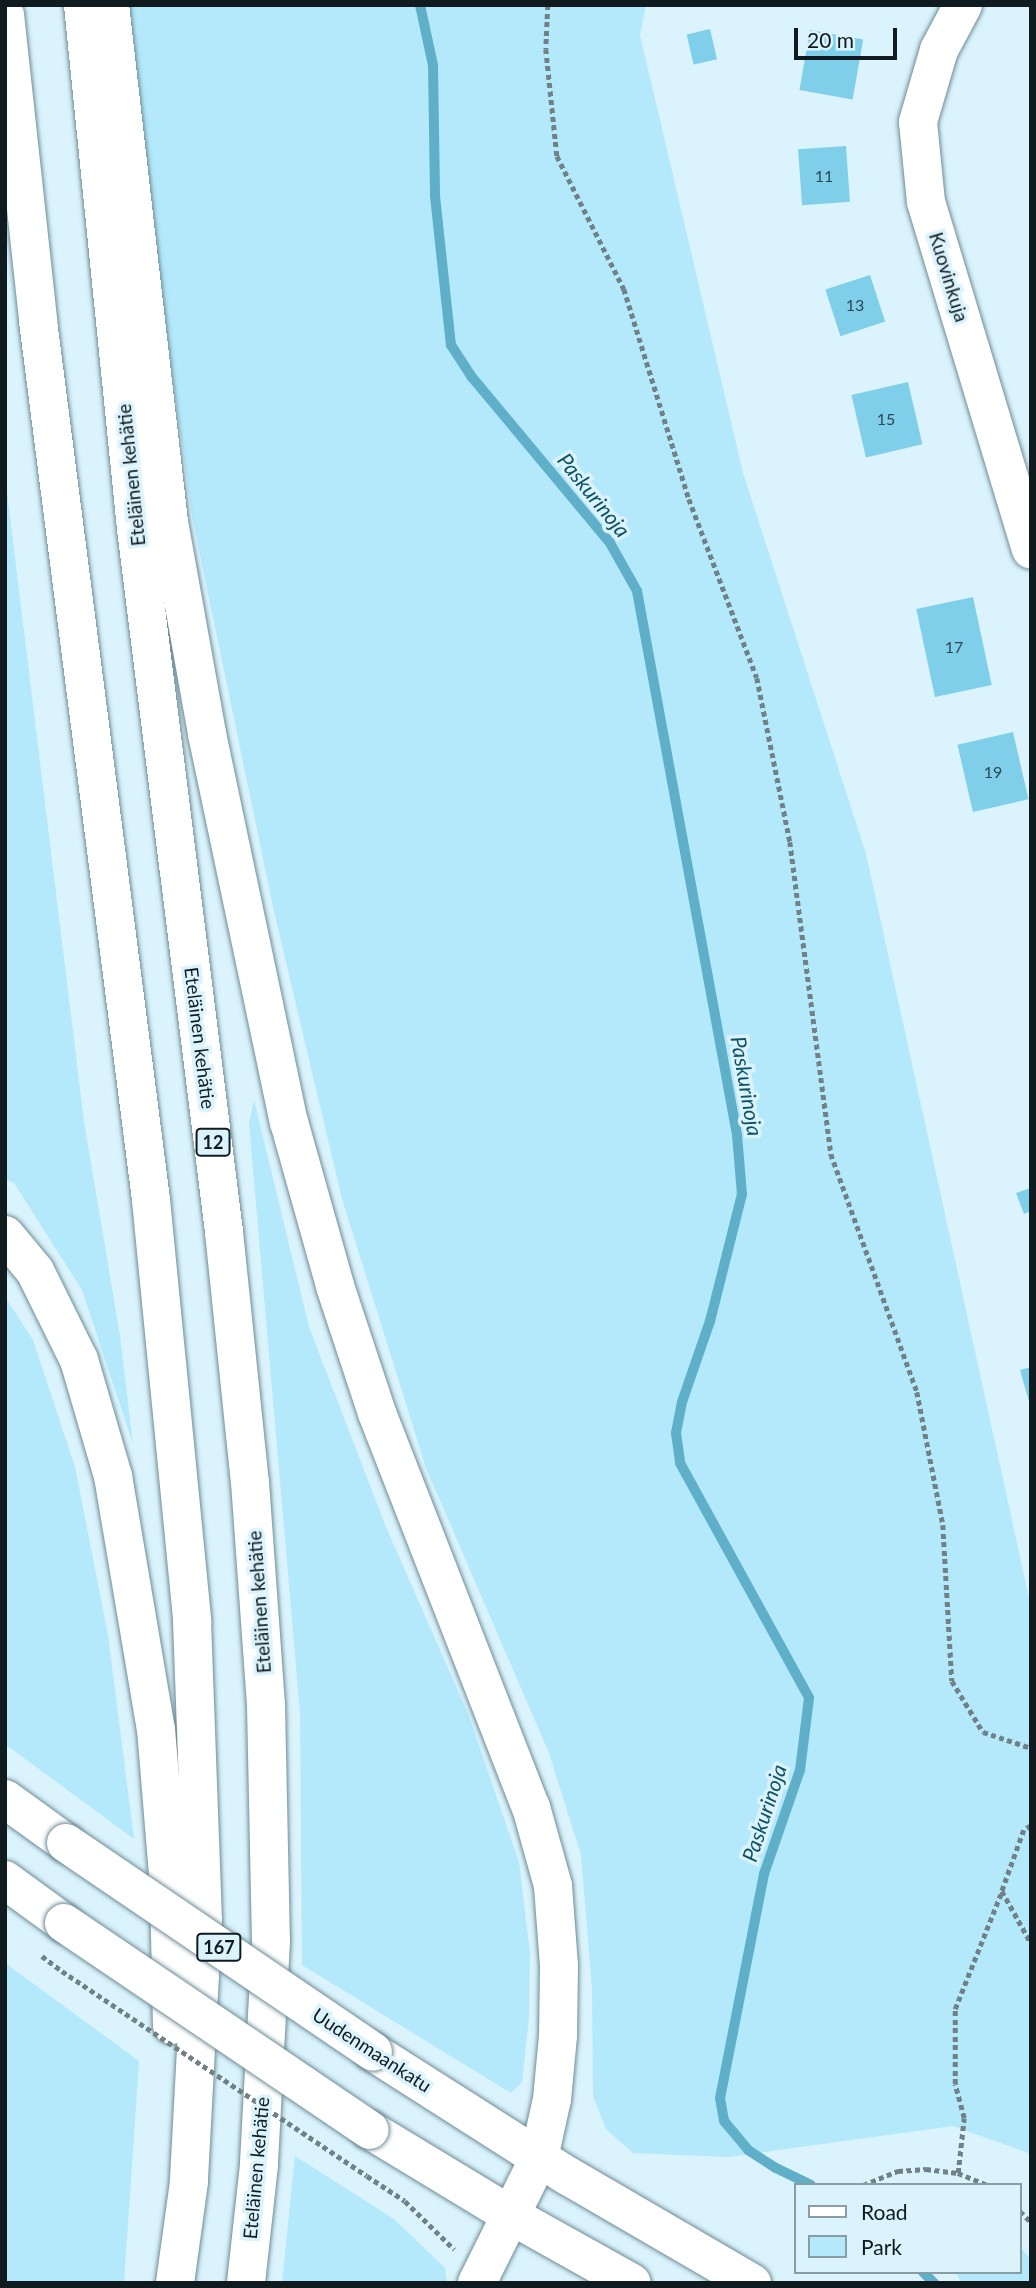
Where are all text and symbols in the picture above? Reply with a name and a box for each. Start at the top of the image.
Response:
scale bar [798,14,901,58]
text: 20 m [807,27,854,52]
house number: 11 [815,166,833,186]
street label: Kuovinkuja [925,229,973,325]
house number: 13 [846,295,864,315]
street label: Eteläinen kehätie [112,403,150,547]
house number: 15 [877,409,895,429]
water label: Paskurinoja [552,448,636,542]
house number: 17 [945,637,963,657]
house number: 19 [984,762,1002,782]
street label: Eteläinen kehätie [180,966,220,1110]
water label: Paskurinoja [726,1034,768,1138]
road number: 12 [196,1128,230,1156]
street label: Eteläinen kehätie [243,1530,275,1674]
water label: Paskurinoja [736,1761,792,1865]
road number: 167 [196,1933,242,1962]
street label: Uudenmaankatu [308,2003,436,2097]
street label: Eteläinen kehätie [238,2096,274,2240]
legend [794,2183,1022,2274]
text: Road [861,2199,908,2224]
text: Park [861,2234,902,2259]

